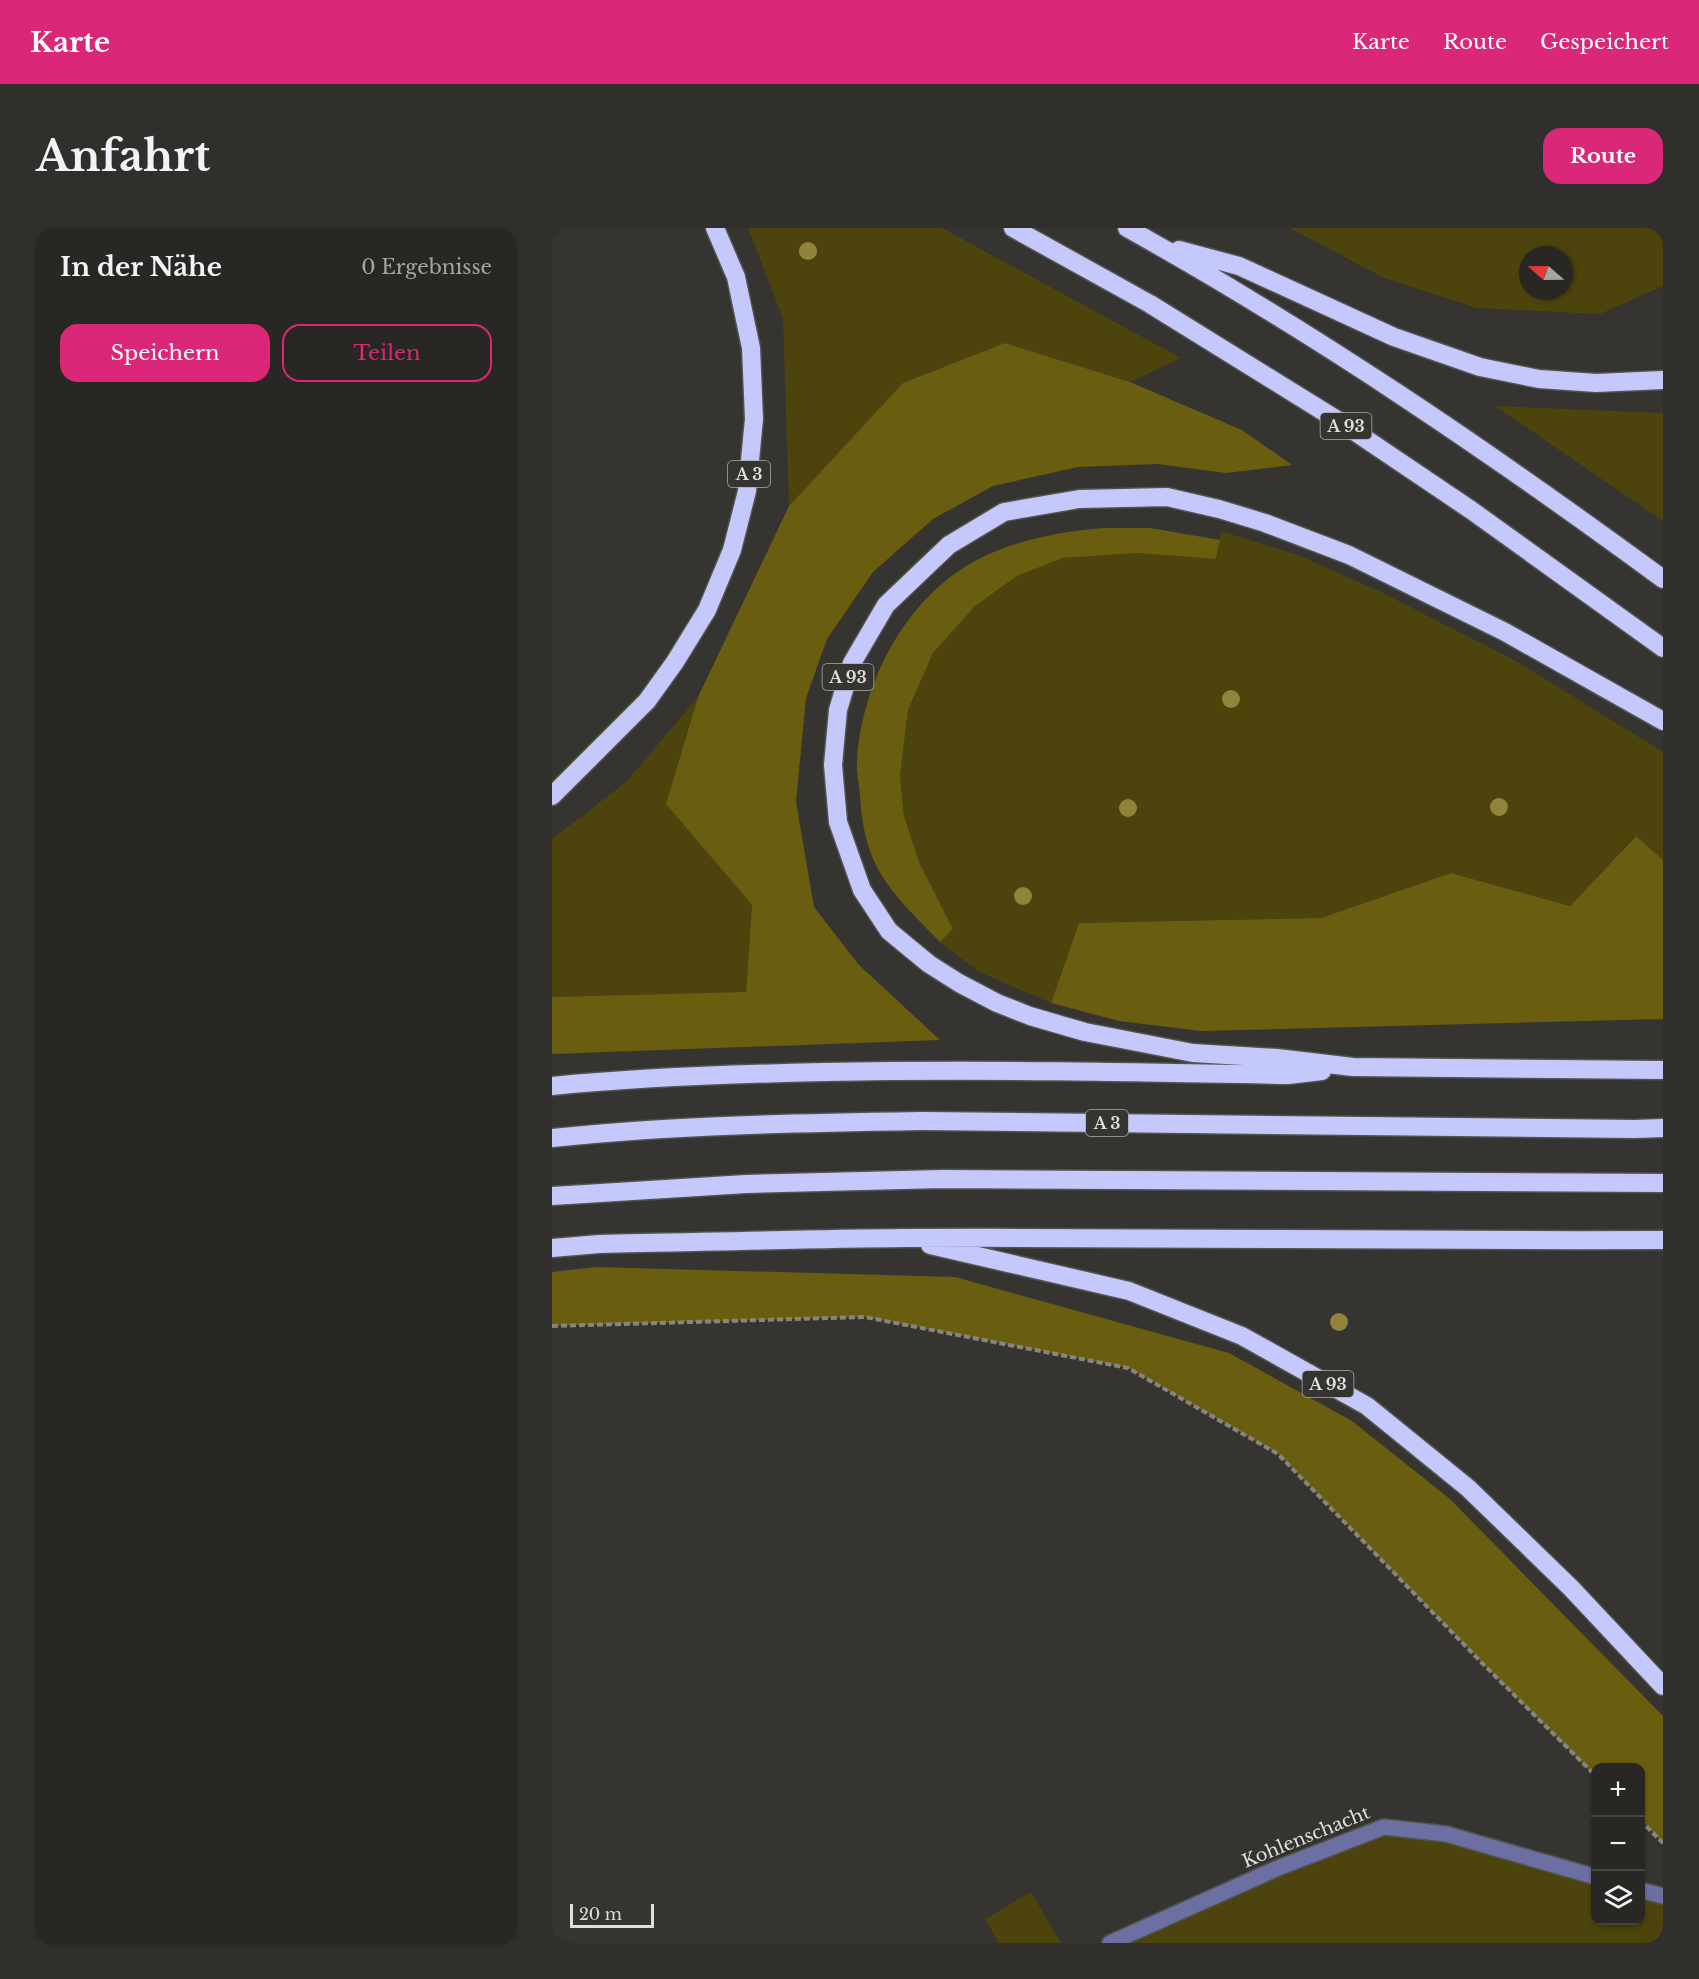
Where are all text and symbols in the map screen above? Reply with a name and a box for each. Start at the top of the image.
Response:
text: Karte [30,25,110,60]
text: Karte [1352,29,1410,55]
text: Route [1443,29,1507,55]
text: Gespeichert [1540,29,1669,55]
button: Route [1543,128,1663,184]
text: Anfahrt [36,130,210,182]
north arrow [1519,246,1573,300]
text: In der Nähe [60,251,222,283]
text: 0 Ergebnisse [361,255,492,279]
button: Speichern [60,324,270,382]
button: Teilen [282,324,492,382]
road number: A 93 [1320,413,1372,439]
road number: A 3 [728,461,770,487]
road number: A 93 [822,664,874,690]
road number: A 3 [1086,1110,1128,1136]
road number: A 93 [1302,1371,1354,1397]
map controls [1591,1763,1645,1925]
button: + [1591,1763,1645,1817]
street label: Kohlenschacht [1239,1801,1373,1873]
button: − [1591,1817,1645,1871]
button: layers [1591,1871,1645,1925]
scale bar [570,1901,654,1928]
text: 20 m [579,1904,622,1924]

